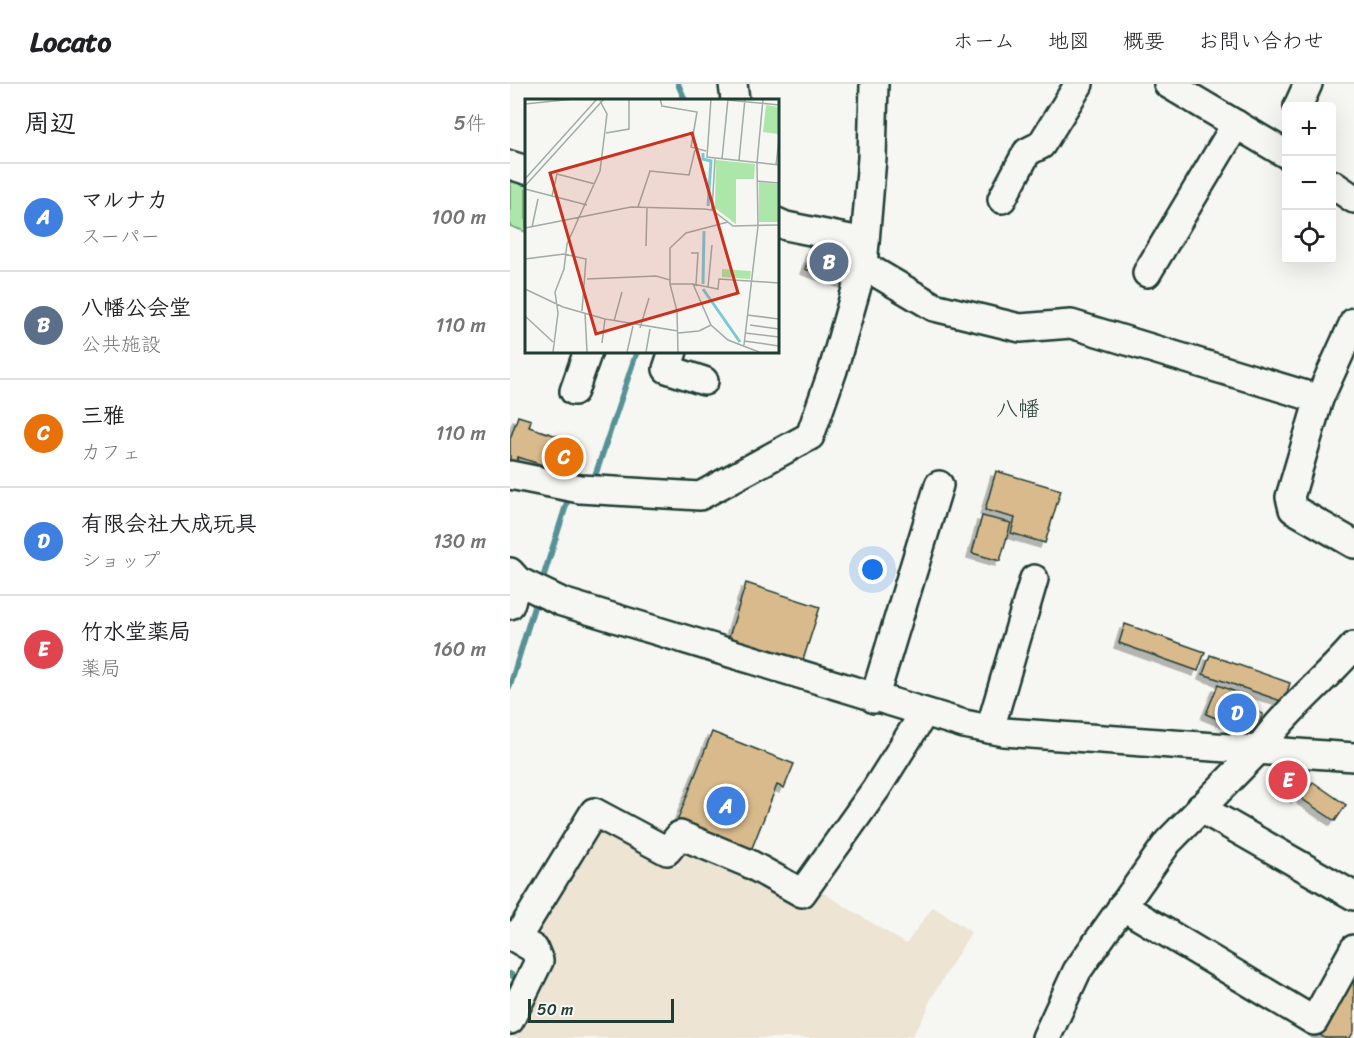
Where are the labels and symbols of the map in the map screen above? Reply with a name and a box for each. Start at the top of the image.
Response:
inset map [525,99,778,352]
pin: B [810,240,848,285]
district label: 八幡 [996,389,1040,428]
pin: C [544,434,584,479]
your location [858,555,887,584]
pin: D [1218,690,1256,736]
pin: E [1268,758,1308,802]
pin: A [706,784,746,828]
scale bar [528,996,674,1024]

